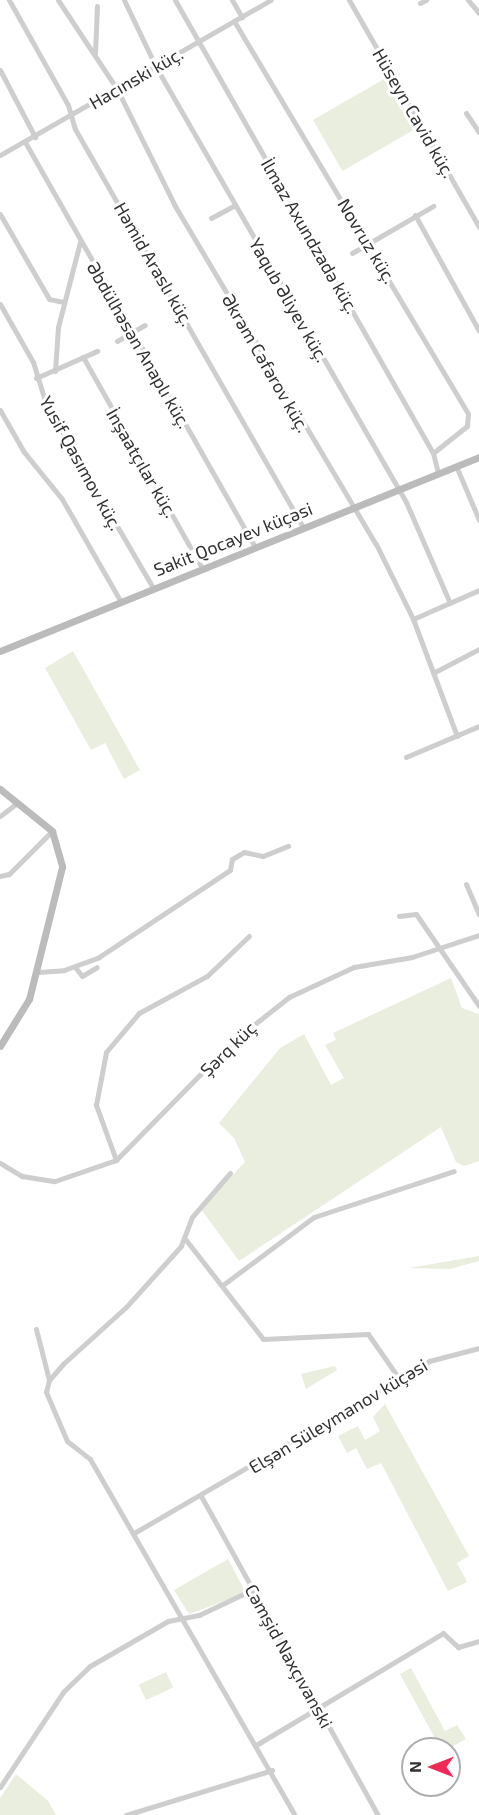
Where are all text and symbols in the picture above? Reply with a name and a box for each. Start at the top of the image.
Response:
street label: Hacınski küç. [85,42,187,114]
street label: Hüseyn Cavid küç. [368,44,460,182]
street label: İlmaz Axundzadə küç. [257,154,363,318]
street label: Novruz küç. [333,195,401,287]
street label: Həmid Araslı küç. [110,198,198,330]
street label: Yaqub Əliyev küç. [245,234,333,366]
street label: Əbdülhəsən Anaplı küç. [82,258,196,432]
street label: Əkrəm Cəfərov küç. [217,290,315,436]
street label: Yusif Qasımov küç. [35,392,127,534]
street label: İnşaatçılar küç. [102,404,182,522]
street label: Sakit Qocayev küçəsi [150,497,316,581]
street label: Şərq küç [196,1017,260,1081]
street label: Elşən Süleymanov küçəsi [245,1354,431,1478]
street label: Cəmşid Naxçıvanski [240,1580,338,1732]
north arrow [401,1737,461,1797]
text: N [405,1761,424,1773]

